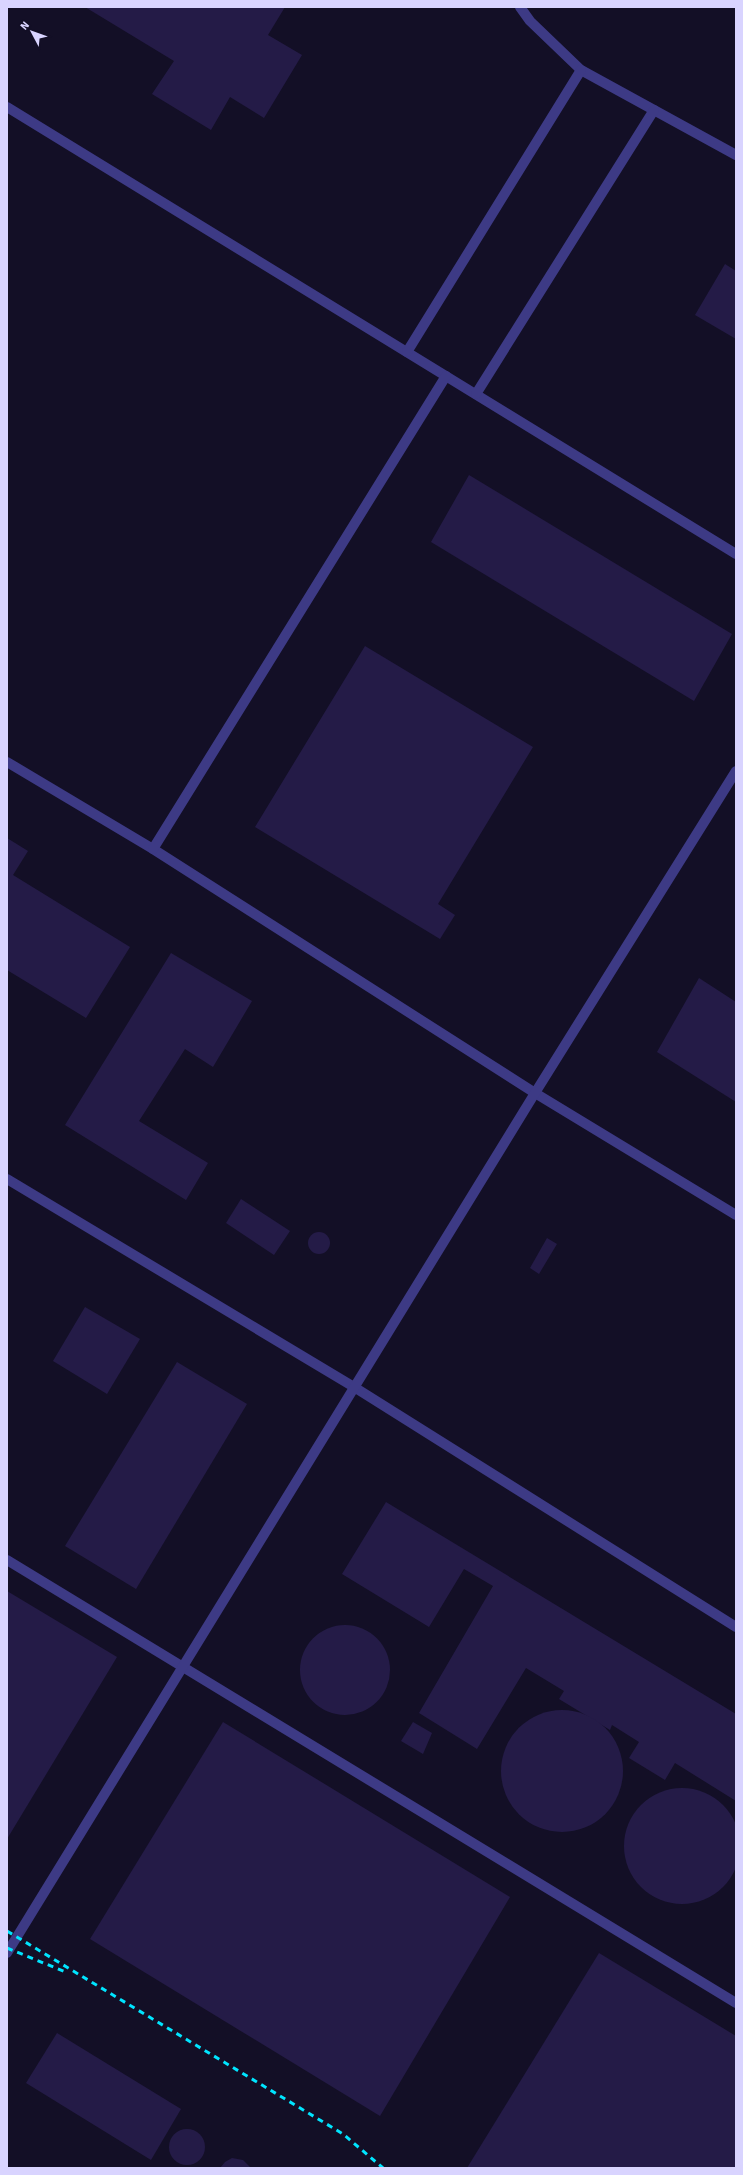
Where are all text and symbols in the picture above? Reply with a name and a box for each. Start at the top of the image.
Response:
north arrow [12,12,52,52]
text: N [17,18,33,33]

